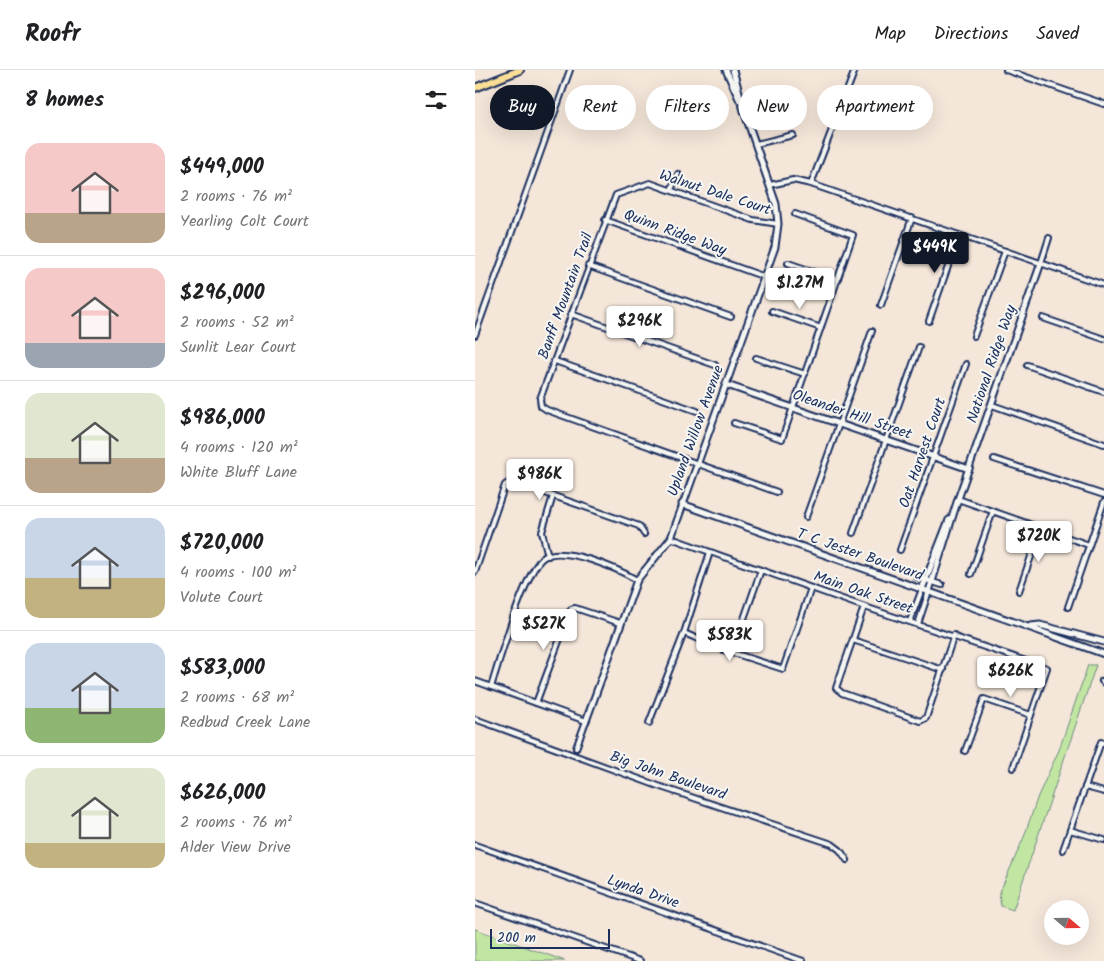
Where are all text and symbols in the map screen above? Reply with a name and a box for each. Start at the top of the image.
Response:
text: Roofr [25,15,80,54]
text: Map [874,20,906,49]
text: Directions [934,20,1008,49]
text: Saved [1036,20,1079,49]
text: 8 homes [25,84,104,117]
chip: Buy [490,85,555,130]
chip: Rent [565,85,636,130]
chip: Filters [646,85,729,130]
chip: New [739,85,807,130]
chip: Apartment [817,85,933,130]
icon: filters [422,86,450,114]
text: $449,000 [180,151,264,184]
icon: home [65,163,125,223]
street label: Walnut Dale Court [656,164,774,222]
text: 2 rooms · 76 m² [180,184,292,209]
street label: Quinn Ridge Way [620,203,731,263]
text: Yearling Colt Court [180,209,309,234]
street label: Banff Mountain Trail [532,229,600,363]
pin: $449K [900,232,970,274]
text: $449K [913,235,957,260]
pin: $1.27M [759,268,841,310]
text: $1.27M [776,271,824,296]
text: $296,000 [180,277,265,310]
icon: home [65,288,125,348]
street label: National Ridge Way [961,301,1024,426]
pin: $296K [605,306,675,348]
text: $296K [617,309,663,334]
text: 2 rooms · 52 m² [180,310,294,335]
text: Sunlit Lear Court [180,335,296,360]
street label: Upland Willow Avenue [661,362,731,500]
street label: Oleander Hill Street [789,383,915,447]
street label: Oat Harvest Court [893,394,953,511]
text: $986,000 [180,402,265,435]
icon: home [65,413,125,473]
text: 4 rooms · 120 m² [180,435,298,460]
pin: $986K [505,458,575,501]
text: White Bluff Lane [180,460,297,485]
text: $986K [517,462,563,487]
pin: $720K [1004,520,1074,563]
street label: T C Jester Boulevard [793,522,927,588]
text: $720K [1017,524,1061,549]
text: $720,000 [180,527,263,560]
icon: home [65,538,125,598]
text: 4 rooms · 100 m² [180,560,296,585]
street label: Main Oak Street [810,565,916,621]
text: Volute Court [180,585,263,610]
pin: $527K [509,608,579,651]
text: $527K [522,612,566,637]
pin: $583K [695,620,765,662]
text: $583K [707,623,753,648]
text: $583,000 [180,652,265,685]
pin: $626K [976,656,1046,698]
text: $626K [988,659,1034,684]
icon: home [65,663,125,723]
text: 2 rooms · 68 m² [180,685,294,710]
text: Redbud Creek Lane [180,710,310,735]
street label: Big John Boulevard [606,745,730,807]
text: $626,000 [180,777,265,810]
icon: home [65,788,125,848]
text: 2 rooms · 76 m² [180,810,292,835]
text: Alder View Drive [180,835,291,860]
street label: Lynda Drive [604,868,683,916]
north arrow [1044,900,1089,945]
map controls [1044,900,1089,945]
scale bar [490,926,610,949]
text: 200 m [497,927,536,949]

